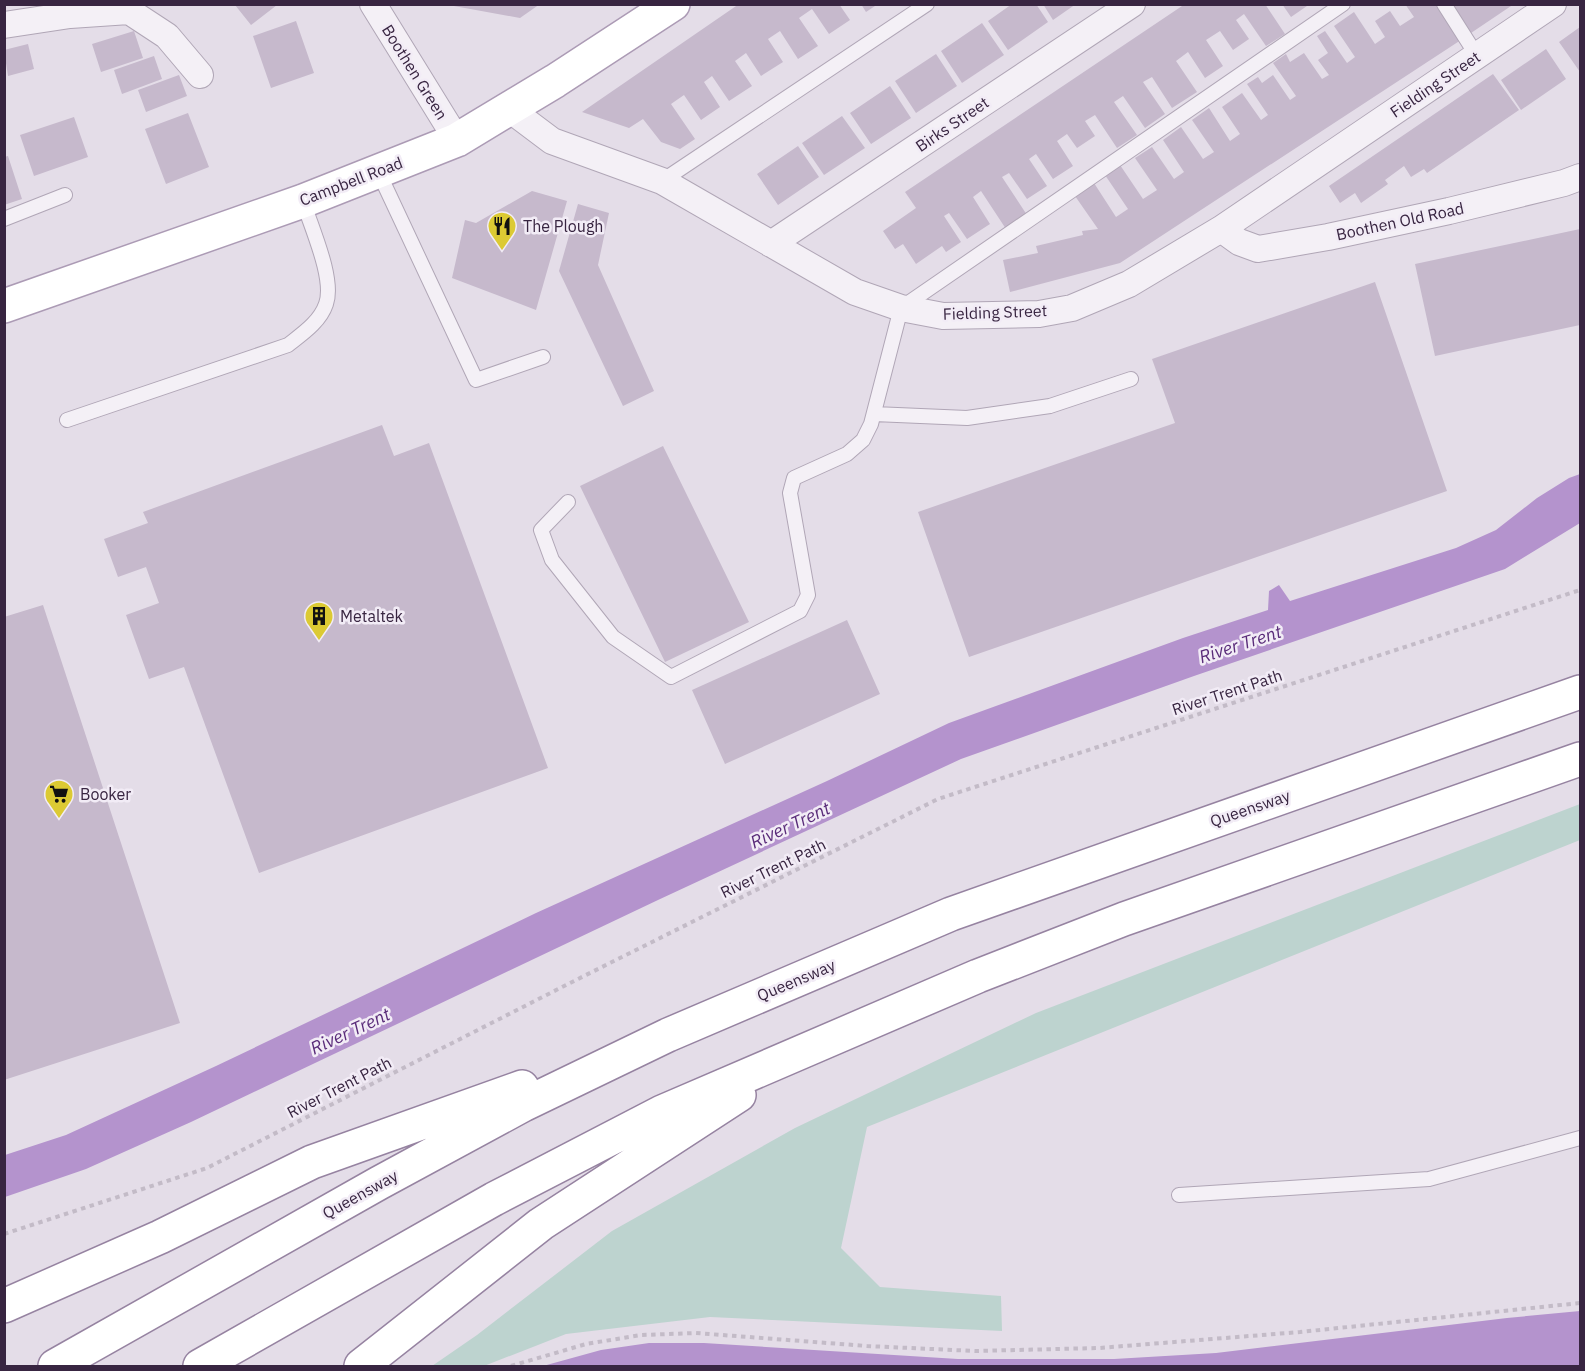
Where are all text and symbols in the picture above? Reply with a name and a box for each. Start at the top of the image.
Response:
street label: Boothen Green [378,21,452,123]
street label: Fielding Street [1386,46,1484,122]
street label: Birks Street [912,92,992,156]
street label: Campbell Road [297,152,405,210]
street label: Boothen Old Road [1334,198,1466,244]
restaurant icon: The Plough [486,210,518,252]
place label: The Plough [523,216,603,236]
street label: Fielding Street [942,300,1048,324]
building icon: Metaltek [303,600,335,642]
place label: Metaltek [340,606,404,626]
water label: River Trent [1196,619,1285,668]
street label: River Trent Path [1169,665,1285,719]
supermarket icon: Booker [43,778,75,820]
place label: Booker [80,784,131,804]
street label: Queensway [1207,785,1293,831]
water label: River Trent [746,796,835,853]
street label: River Trent Path [717,834,829,902]
street label: Queensway [754,955,838,1005]
water label: River Trent [306,1002,395,1059]
street label: River Trent Path [283,1052,395,1122]
street label: Queensway [319,1165,401,1223]

